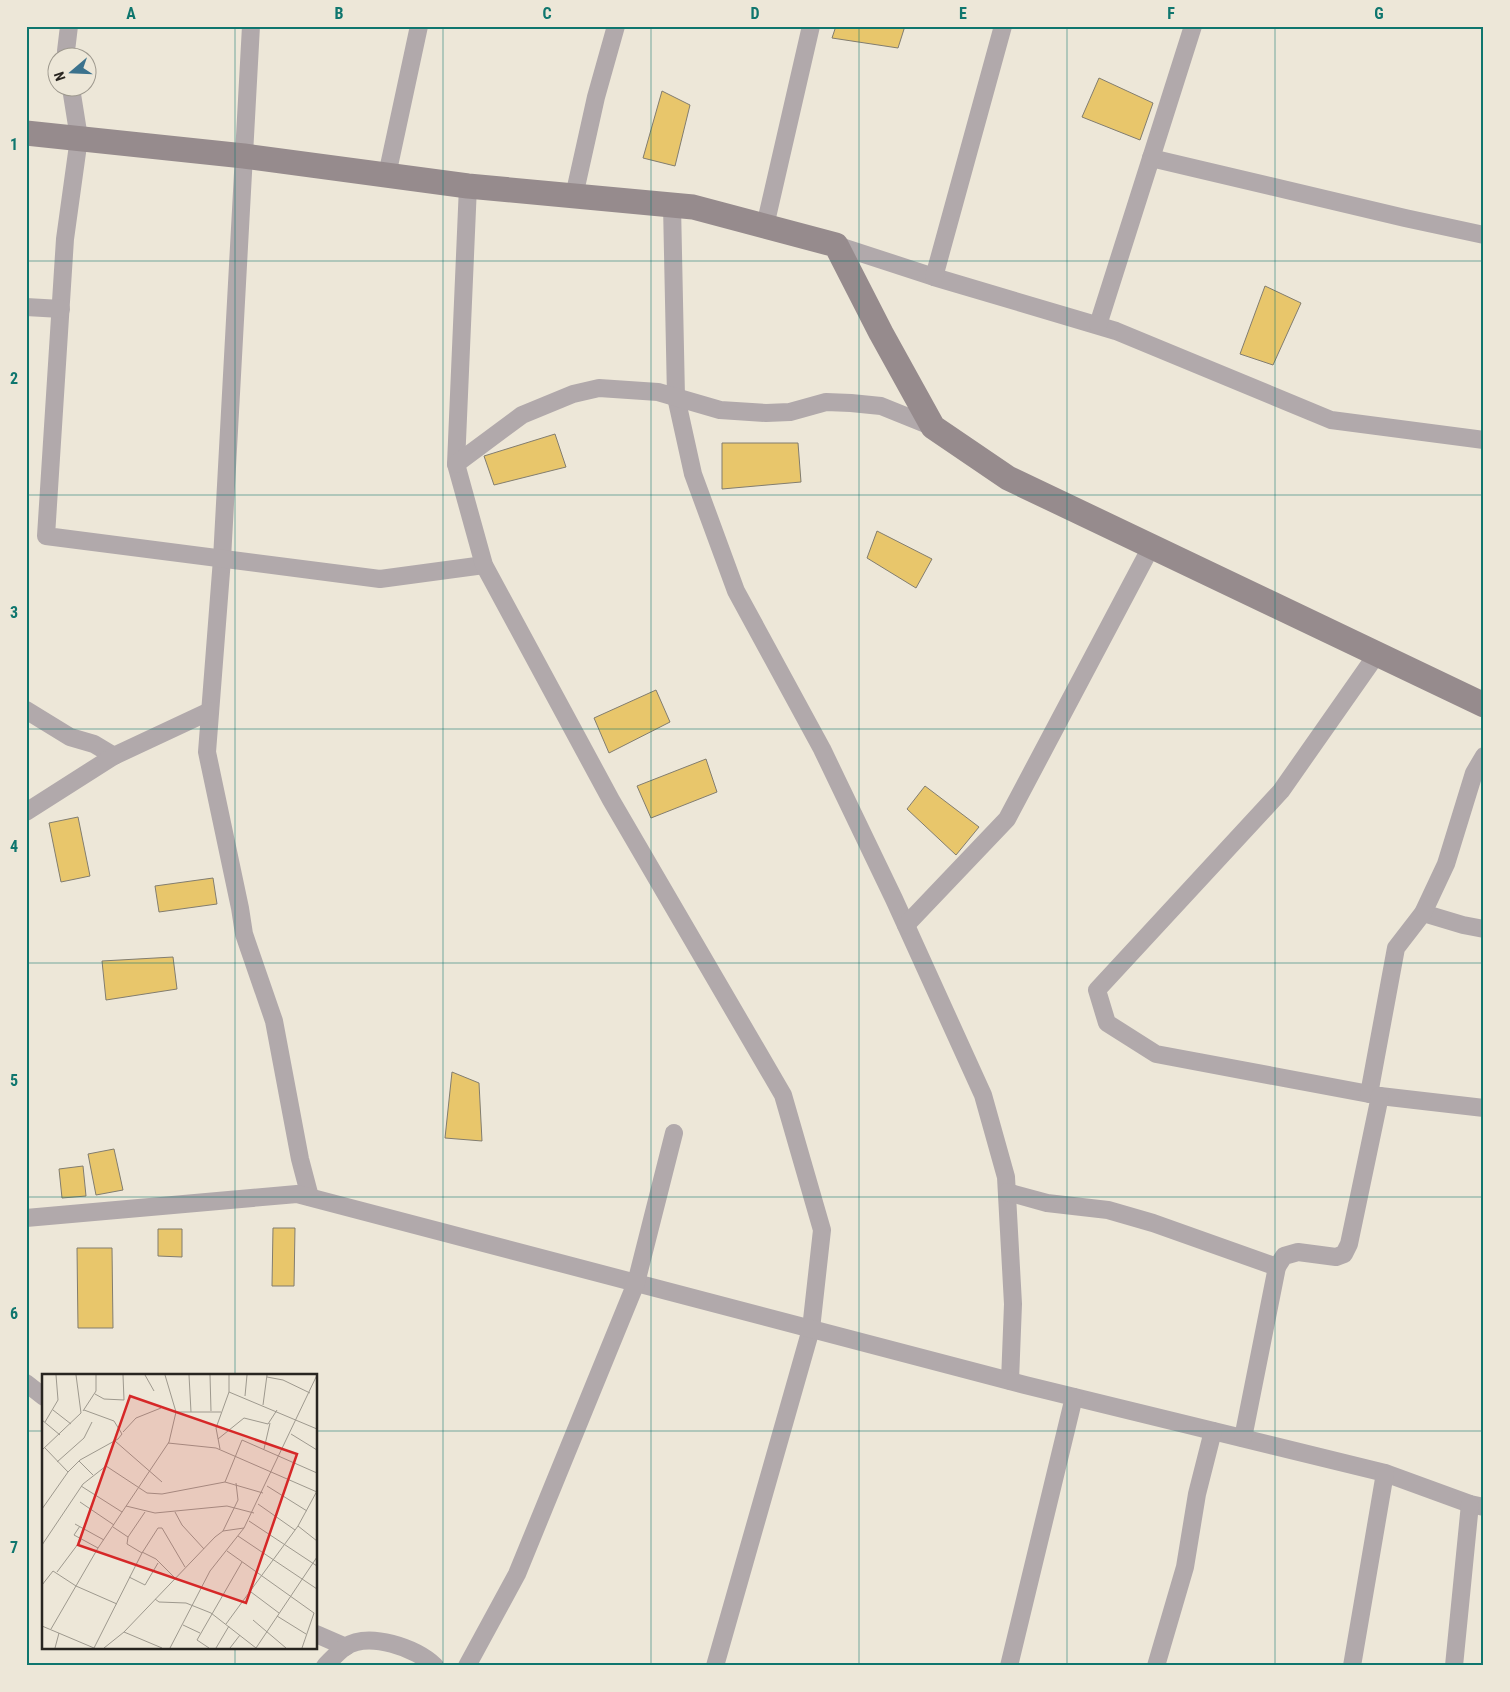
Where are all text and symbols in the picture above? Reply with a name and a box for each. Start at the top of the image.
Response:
text: A [126,4,136,23]
text: B [335,4,344,23]
text: C [542,4,552,23]
text: D [750,4,760,23]
text: E [959,4,967,23]
text: F [1167,4,1175,23]
text: G [1374,4,1384,23]
north arrow [48,48,98,98]
text: N [51,70,69,83]
text: 1 [10,135,18,154]
text: 2 [10,369,18,388]
text: 3 [10,603,18,622]
text: 4 [10,837,18,856]
text: 5 [10,1071,18,1090]
text: 6 [10,1304,18,1323]
inset map [42,1374,318,1650]
text: 7 [10,1538,18,1557]

